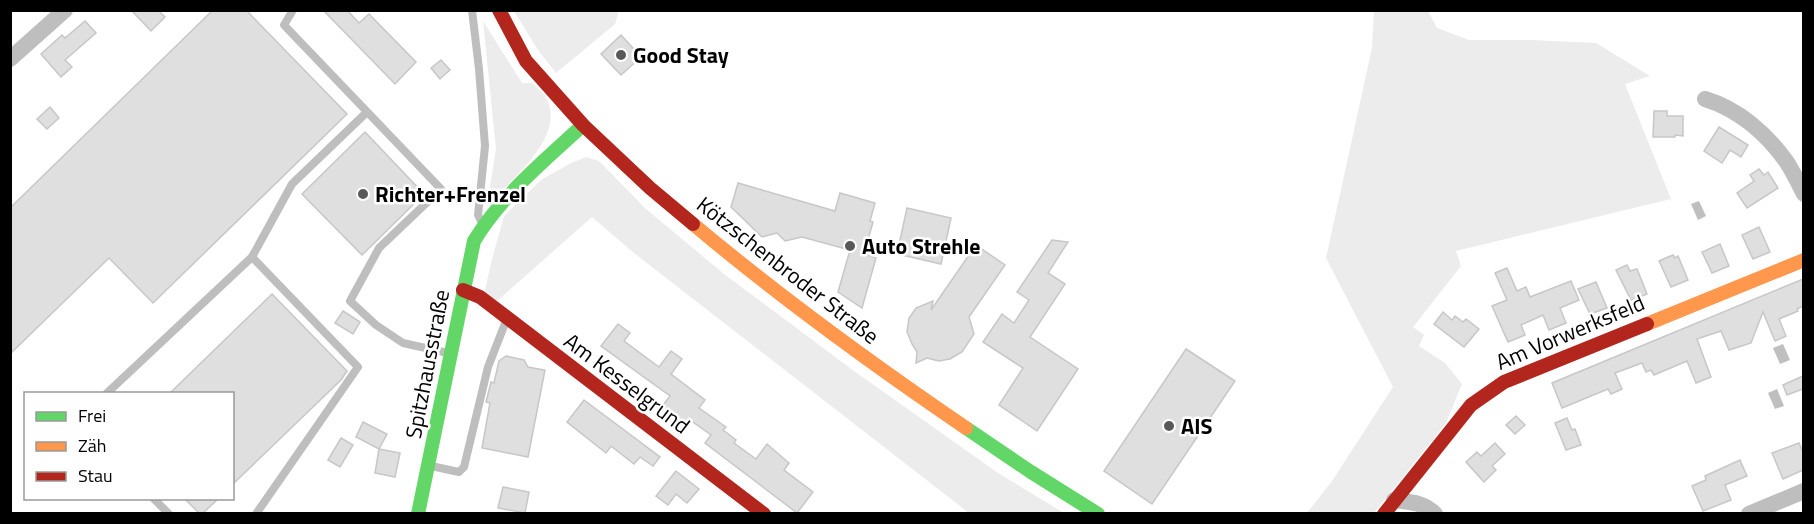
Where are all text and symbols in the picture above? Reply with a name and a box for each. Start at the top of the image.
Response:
place label: Good Stay [633,38,729,72]
marker: Good Stay [614,48,628,62]
place label: Richter+Frenzel [375,177,526,211]
marker: Richter+Frenzel [356,187,370,201]
street label: Kötzschenbroder Straße [689,188,887,352]
place label: Auto Strehle [862,229,981,263]
marker: Auto Strehle [843,239,857,253]
street label: Am Vorwerksfeld [1490,285,1650,379]
street label: Spitzhausstraße [396,287,458,441]
street label: Am Kesselgrund [557,324,697,442]
legend [24,392,234,500]
text: Frei [78,402,106,429]
place label: AIS [1181,409,1213,443]
marker: AIS [1162,419,1176,433]
text: Zäh [78,432,106,459]
text: Stau [78,462,113,489]

